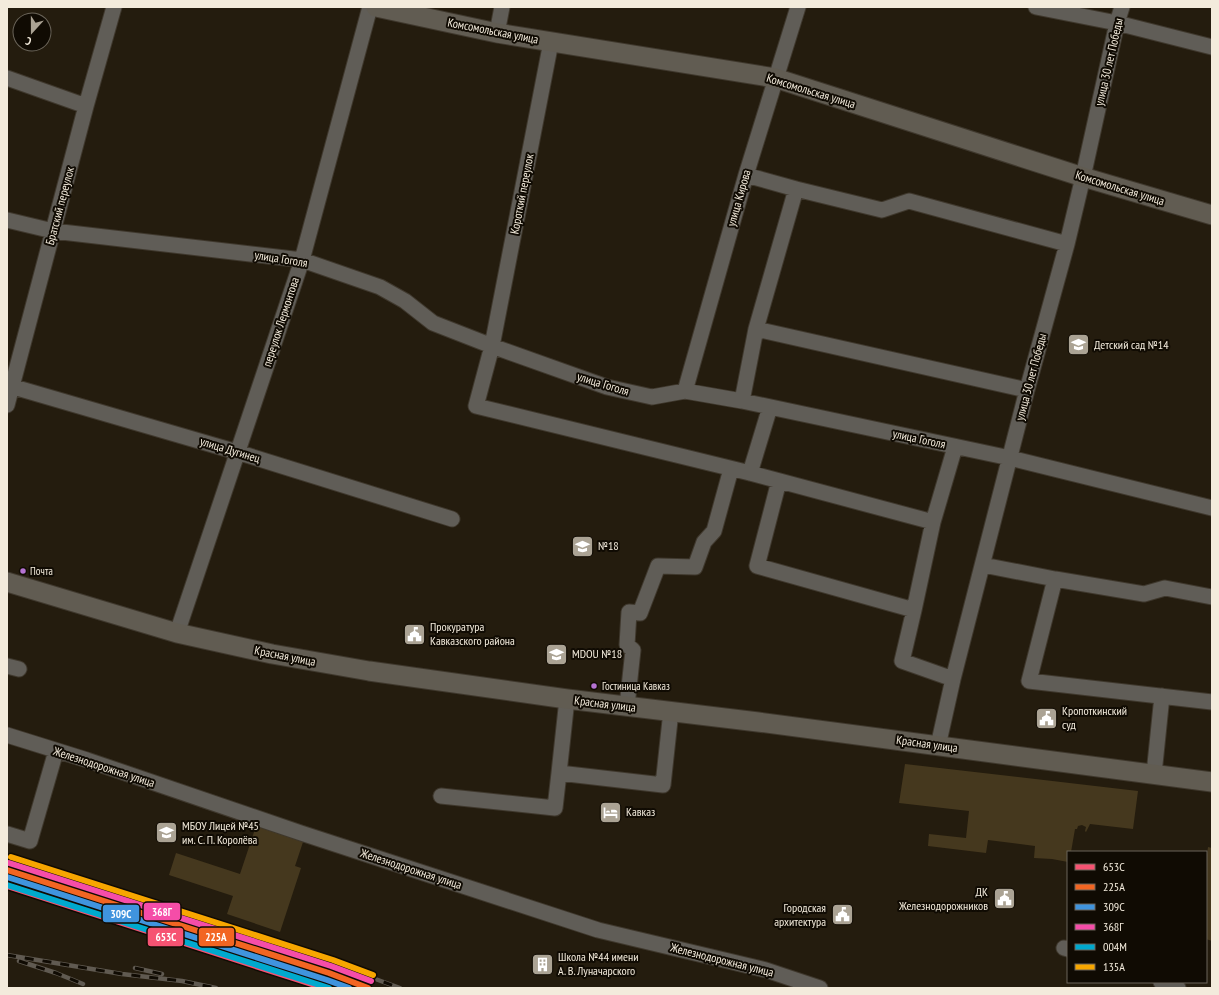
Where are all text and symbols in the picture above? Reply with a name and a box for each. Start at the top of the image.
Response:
north arrow [12,12,52,52]
street label: Комсомольская улица [446,14,540,47]
street label: улица 30 лет Победы [1091,17,1126,107]
text: С [24,34,33,49]
street label: Комсомольская улица [765,70,858,111]
street label: Короткий переулок [506,152,537,235]
street label: Братский переулок [42,165,77,247]
street label: Комсомольская улица [1074,167,1167,208]
street label: улица Кирова [723,168,754,228]
street label: улица Гоголя [253,247,309,270]
street label: переулок Лермонтова [259,275,302,368]
street label: улица 30 лет Победы [1012,332,1049,422]
school or university icon: Детский сад №14 [1065,332,1091,358]
place label: Детский сад №14 [1094,337,1169,352]
street label: улица Гоголя [575,369,631,399]
street label: улица Гоголя [891,426,947,451]
street label: улица Дугинец [198,433,263,466]
school or university icon: №18 [570,533,596,559]
place label: №18 [598,538,619,553]
place label: Почта [30,564,53,578]
marker: Почта [18,566,28,576]
place label: Прокуратура Кавказского района [430,619,515,648]
public building icon: Прокуратура Кавказского района [402,621,428,647]
school or university icon: MDOU №18 [544,641,570,667]
street label: Красная улица [253,642,317,669]
place label: MDOU №18 [572,646,622,661]
place label: Гостиница Кавказ [602,679,670,693]
marker: Гостиница Кавказ [589,681,599,691]
street label: Красная улица [573,692,637,715]
place label: Кропоткинский суд [1062,703,1127,732]
public building icon: Кропоткинский суд [1033,705,1059,731]
street label: Красная улица [895,732,959,755]
street label: Железнодорожная улица [51,743,157,790]
hotel icon: Кавказ [597,799,623,825]
place label: Кавказ [626,804,655,819]
place label: МБОУ Лицей №45 им. С. П. Королёва [182,818,259,847]
school or university icon: МБОУ Лицей №45 им. С. П. Королёва [154,820,180,846]
street label: Железнодорожная улица [358,845,464,892]
legend [1067,851,1207,983]
text: 653С [1103,859,1125,874]
text: 225А [1103,879,1125,894]
place label: ДК Железнодорожников [898,884,988,913]
public building icon: ДК Железнодорожников [991,886,1017,912]
text: 309С [1103,899,1125,914]
place label: Городская архитектура [774,900,826,929]
line badge: 368Г [143,902,181,921]
public building icon: Городская архитектура [829,902,855,928]
line badge: 309С [102,904,140,923]
text: 368Г [152,905,173,919]
text: 309С [111,907,131,921]
text: 368Г [1103,919,1124,934]
line badge: 653С [147,927,184,947]
line badge: 225А [198,927,235,947]
text: 653С [156,930,176,944]
text: 225А [205,930,227,944]
street label: Железнодорожная улица [668,939,775,980]
text: 004М [1103,939,1127,954]
place label: Школа №44 имени А. В. Луначарского [558,949,639,978]
building icon: Школа №44 имени А. В. Луначарского [530,951,556,977]
text: 135А [1103,959,1125,974]

